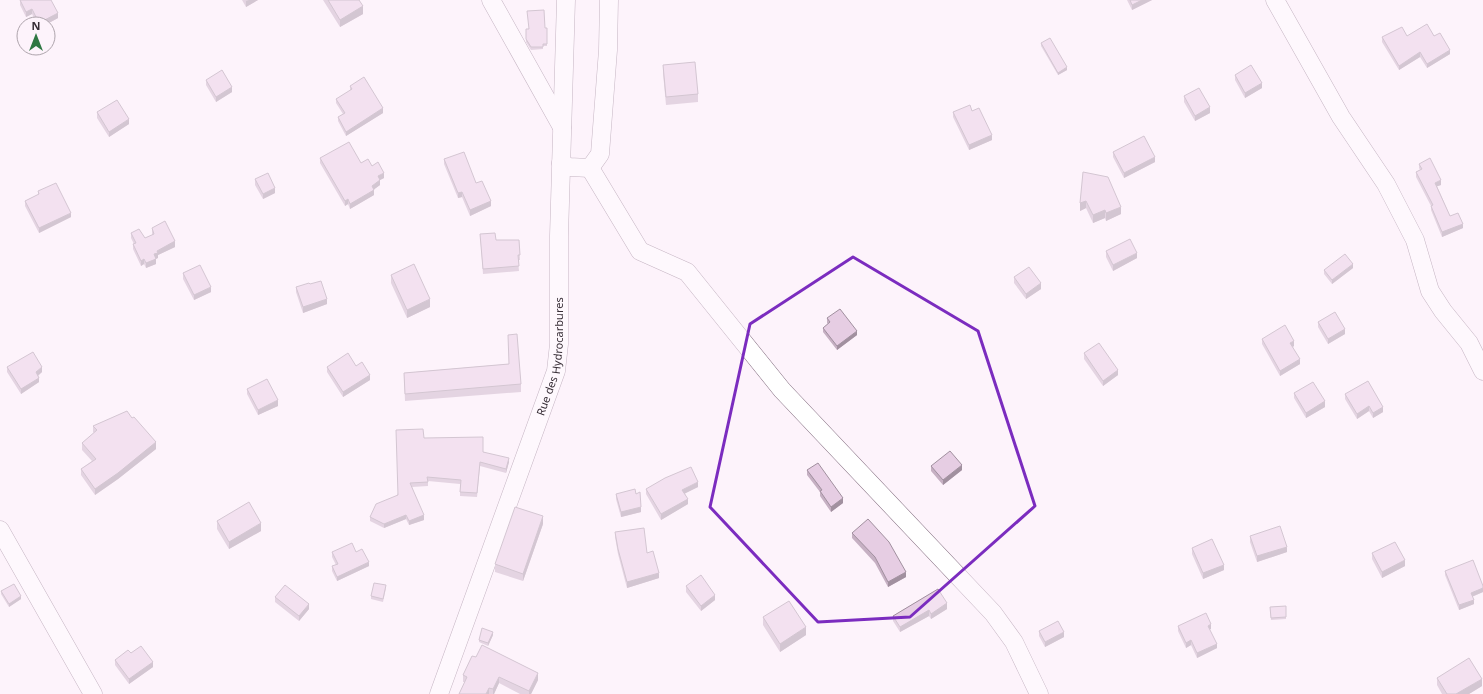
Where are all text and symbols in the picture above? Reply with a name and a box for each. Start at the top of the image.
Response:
north arrow [16,16,56,56]
text: N [32,18,40,33]
street label: Rue des Hydrocarbures [532,297,566,418]

